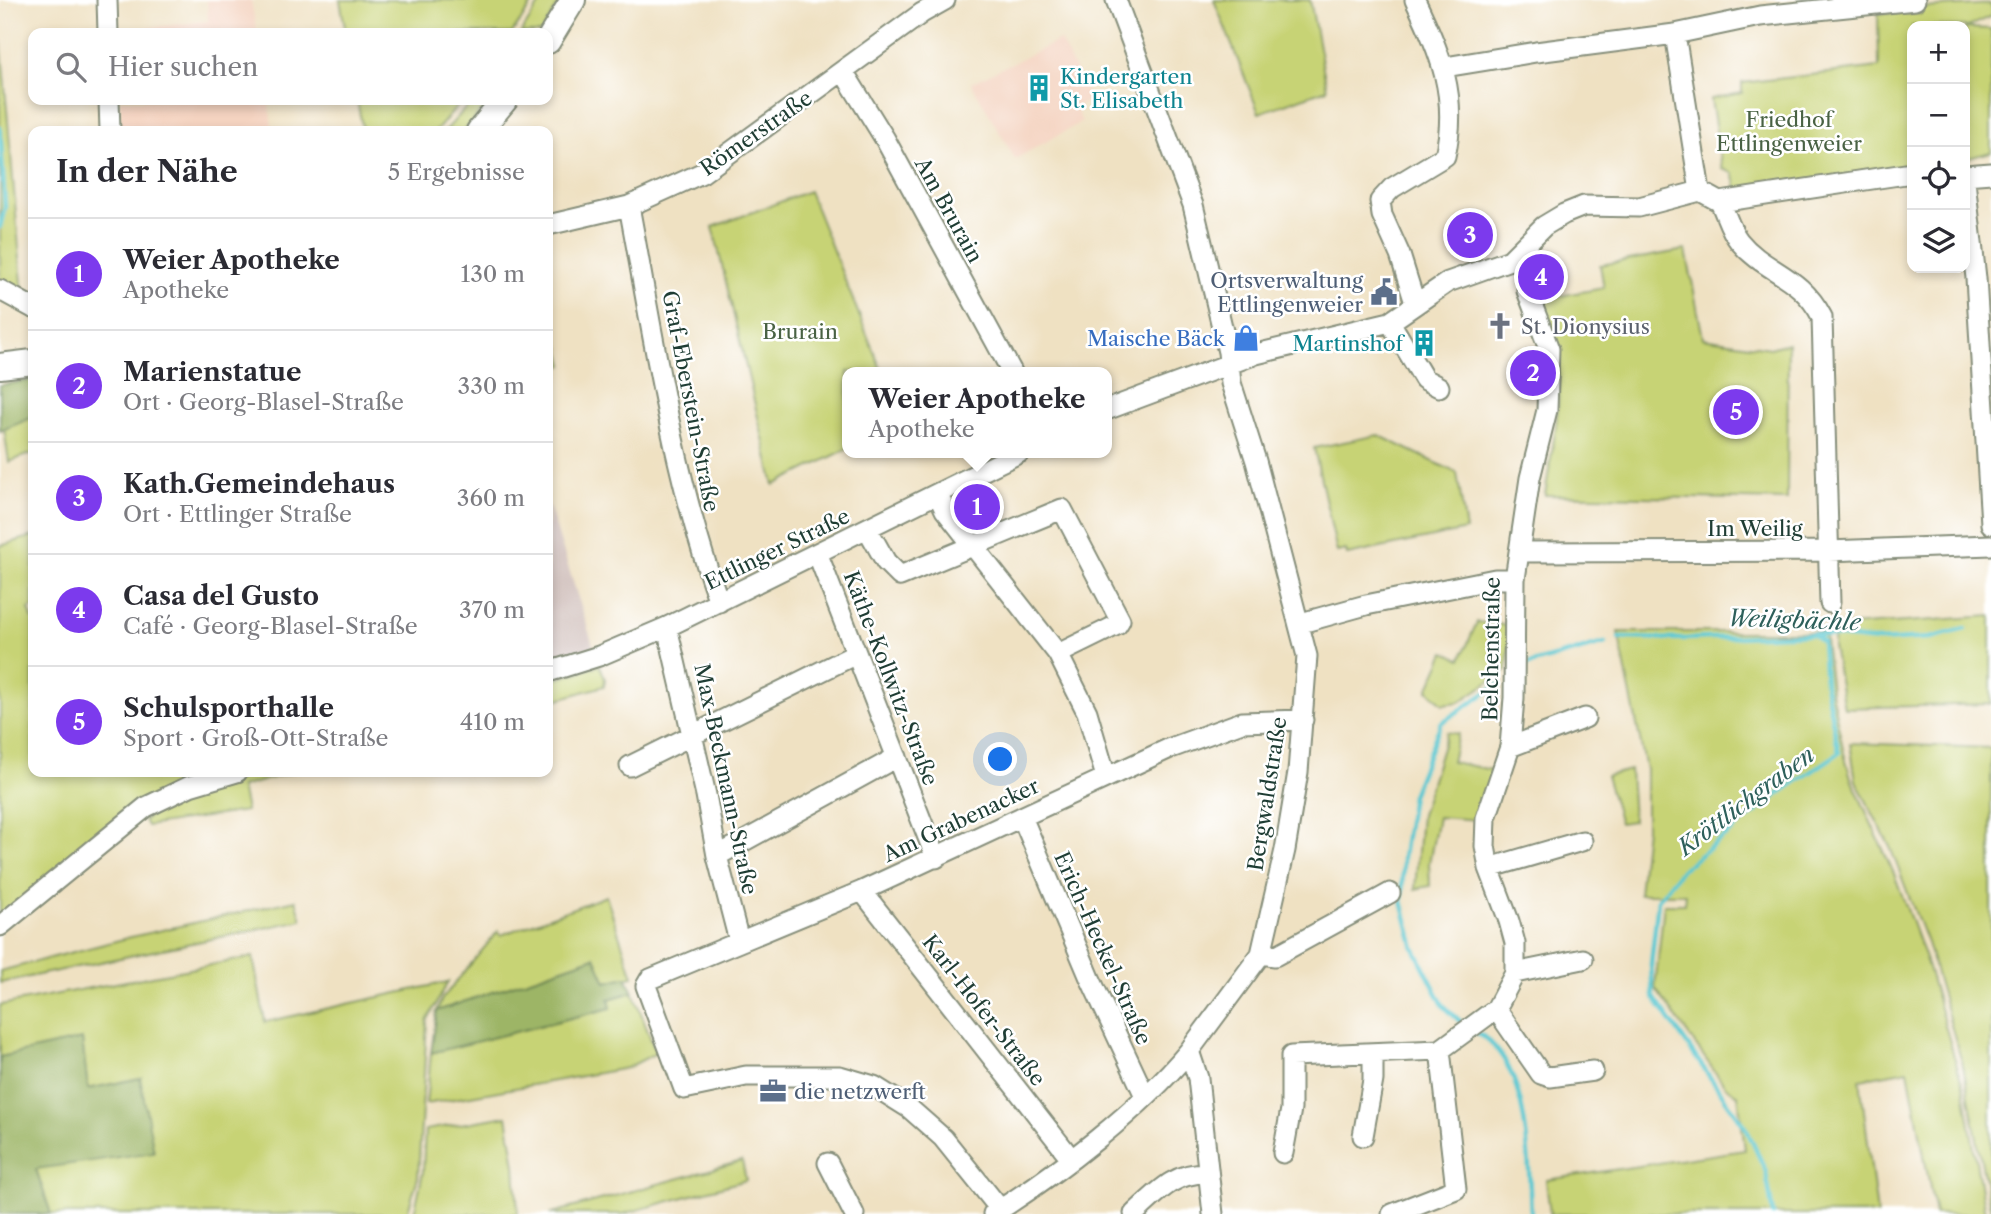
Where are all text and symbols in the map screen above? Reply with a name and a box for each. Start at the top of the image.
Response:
map controls [1907,21,1970,273]
button: + [1907,21,1970,84]
search box [28,28,553,105]
icon: search [52,48,90,86]
text: Hier suchen [108,51,258,83]
place label: Kindergarten St. Elisabeth [1060,64,1192,113]
building icon: Kindergarten St. Elisabeth [1024,73,1054,103]
button: − [1907,84,1970,147]
street label: Römerstraße [695,85,817,181]
park label: Friedhof Ettlingenweier [1716,107,1862,156]
button: locate [1907,147,1970,210]
street label: Am Brurain [909,152,988,267]
text: In der Nähe [56,153,238,190]
text: 5 Ergebnisse [388,158,525,186]
pin: 3 [1447,209,1493,261]
button: layers [1907,210,1970,273]
text: Weier Apotheke [123,244,340,276]
pin: 4 [1518,251,1564,303]
text: 1 [74,260,84,288]
text: 130 m [461,260,525,288]
place label: Ortsverwaltung Ettlingenweier [1210,268,1364,317]
text: Apotheke [123,276,229,304]
public building icon: Ortsverwaltung Ettlingenweier [1369,277,1399,307]
street label: Graf-Eberstein-Straße [657,288,725,514]
church icon: St. Dionysius [1485,311,1515,341]
place label: St. Dionysius [1521,314,1650,339]
park label: Brurain [762,319,838,344]
shop icon: Maische Bäck [1231,323,1261,353]
place label: Maische Bäck [1087,326,1226,351]
building icon: Martinshof [1409,328,1439,358]
place label: Martinshof [1292,331,1405,356]
pin: 2 [1510,347,1556,399]
text: Marienstatue [123,356,301,388]
popup [842,367,1112,458]
text: 2 [72,372,86,400]
text: 330 m [458,372,525,400]
text: Weier Apotheke [869,383,1085,415]
pin: 5 [1713,386,1759,438]
text: Ort · Georg-Blasel-Straße [123,388,404,416]
text: Apotheke [869,415,975,443]
text: Kath.Gemeindehaus [123,468,395,500]
pin: 1 [954,481,1000,533]
text: 3 [73,484,86,512]
text: 360 m [457,484,525,512]
text: Ort · Ettlinger Straße [123,500,352,528]
street label: Ettlinger Straße [700,503,854,595]
street label: Im Weilig [1707,516,1804,541]
street label: Käthe-Kollwitz-Straße [839,567,943,789]
street label: Belchenstraße [1477,577,1505,721]
text: Casa del Gusto [123,580,319,612]
text: 4 [72,596,86,624]
text: 370 m [459,596,525,624]
water label: Weiligbächle [1727,604,1862,636]
text: Café · Georg-Blasel-Straße [123,612,418,640]
street label: Max-Beckmann-Straße [689,661,763,897]
text: Schulsporthalle [123,692,334,724]
text: 5 [73,708,85,736]
text: 410 m [460,708,525,736]
street label: Bergwaldstraße [1242,715,1292,873]
text: Sport · Groß-Ott-Straße [123,724,388,752]
water label: Kröttlichgraben [1670,740,1820,863]
your location [983,742,1017,776]
street label: Am Grabenacker [878,773,1043,867]
street label: Erich-Heckel-Straße [1049,848,1157,1048]
street label: Karl-Hofer-Straße [917,929,1051,1091]
office icon: die netzwerft [758,1076,788,1106]
place label: die netzwerft [794,1079,926,1104]

